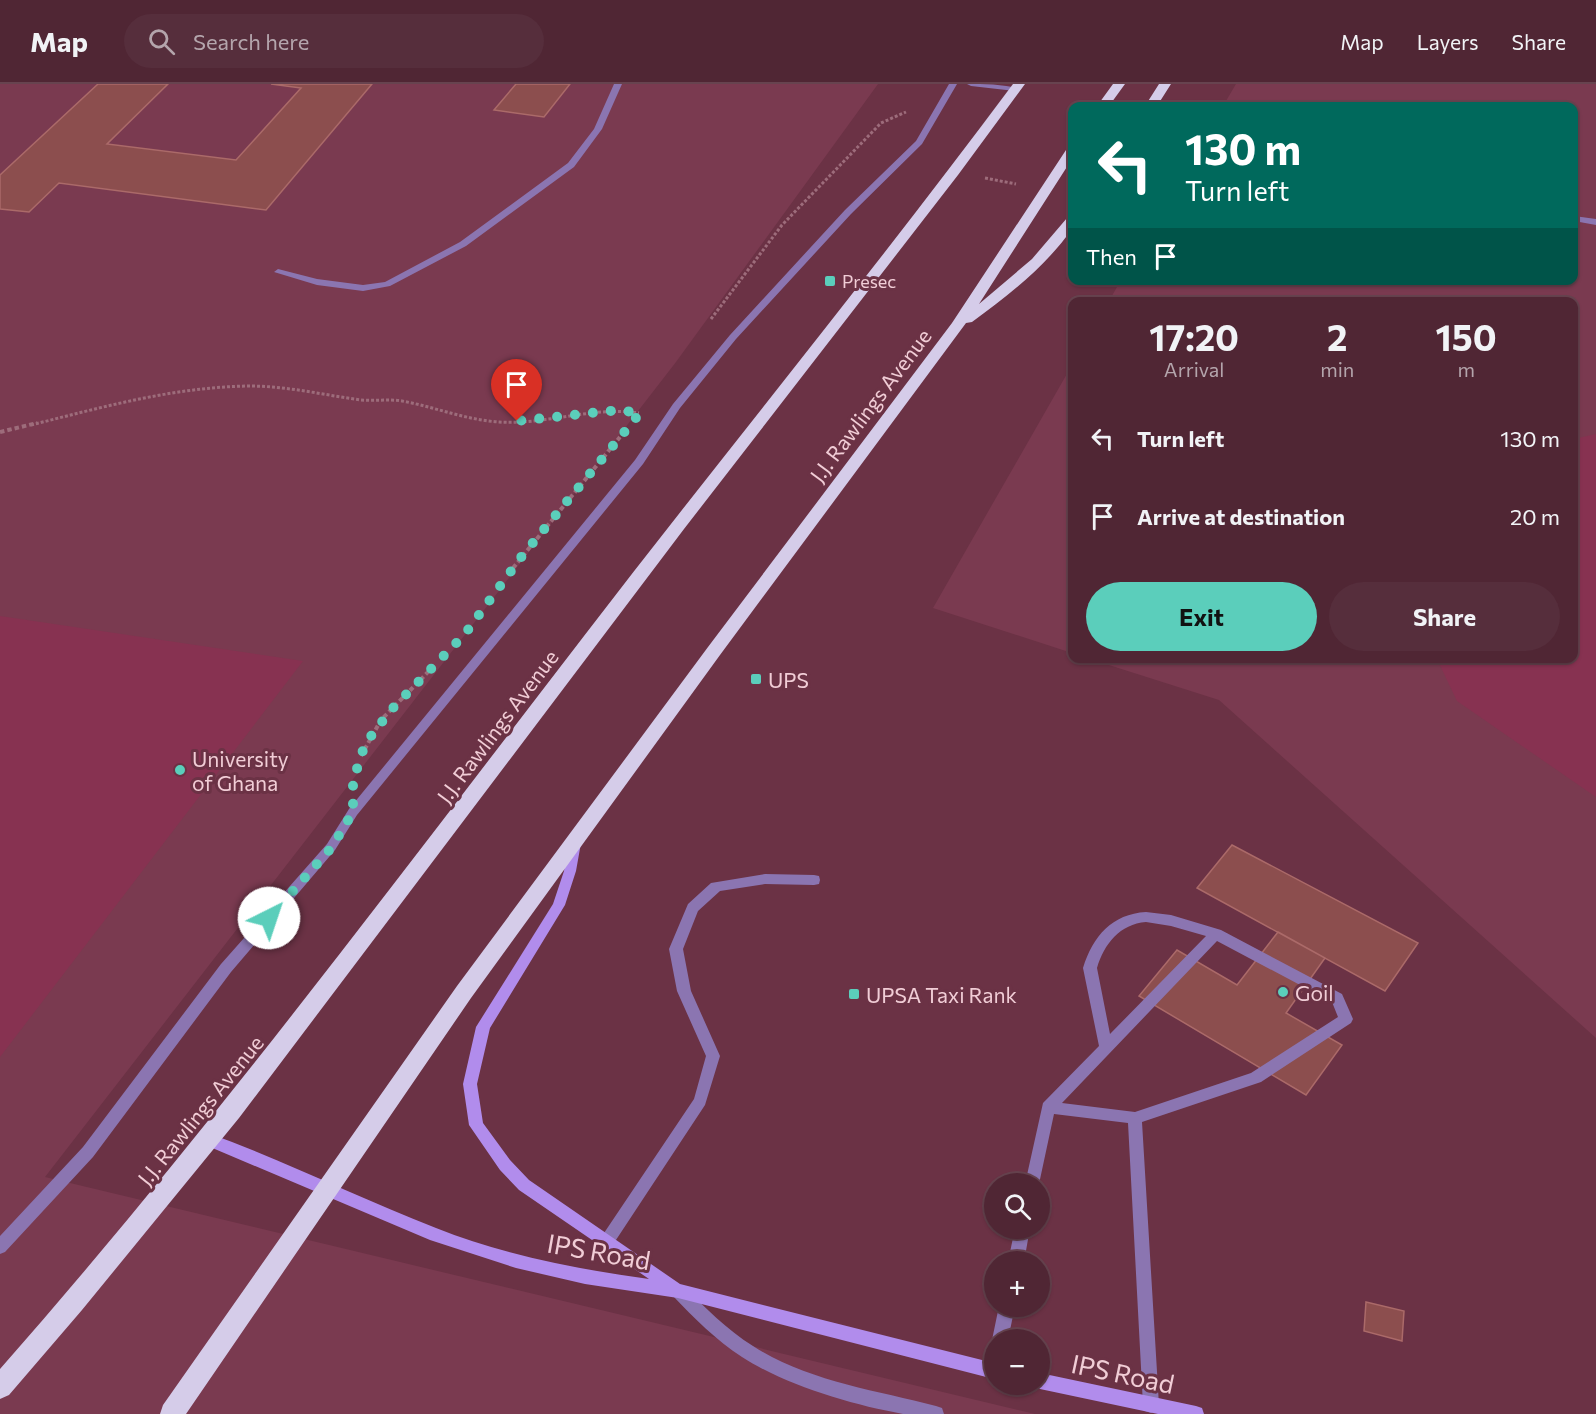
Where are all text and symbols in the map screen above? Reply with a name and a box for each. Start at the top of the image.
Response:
search box [124,14,544,68]
text: Map [30,24,88,58]
icon: search [145,25,178,58]
text: Search here [193,28,309,55]
text: Map [1340,29,1384,54]
text: Layers [1417,29,1479,54]
text: Share [1512,29,1566,54]
text: 130 m [1185,122,1301,174]
icon: left [1086,126,1164,204]
text: Turn left [1185,174,1289,207]
icon: arrive [1149,240,1182,273]
text: Then [1086,243,1137,270]
place label: Presec [842,270,896,292]
marker: Presec [823,274,837,288]
text: 17:20 [1149,314,1239,358]
text: 2 [1327,314,1348,358]
text: 150 [1436,314,1497,358]
street label: J.J. Rawlings Avenue [804,323,936,487]
text: Arrival [1164,357,1224,381]
text: min [1320,357,1354,381]
text: m [1457,357,1475,381]
pin [491,359,542,421]
icon: arrive [500,368,533,401]
icon: left [1086,422,1119,455]
text: Turn left [1137,425,1224,452]
text: 130 m [1500,425,1560,452]
icon: arrive [1086,500,1119,533]
text: Arrive at destination [1137,503,1345,530]
text: 20 m [1510,503,1560,530]
button: Exit [1086,582,1317,651]
button: Share [1329,582,1560,651]
street label: J.J. Rawlings Avenue [431,644,563,808]
place label: UPS [768,667,809,692]
marker: UPS [749,672,763,686]
place label: University of Ghana [192,746,289,795]
marker: University of Ghana [173,763,187,777]
position arrow [237,886,301,950]
place label: Goil [1295,980,1334,1005]
place label: UPSA Taxi Rank [866,982,1017,1007]
marker: Goil [1276,985,1290,999]
marker: UPSA Taxi Rank [847,987,861,1001]
street label: J.J. Rawlings Avenue [132,1030,268,1190]
map controls [984,1173,1050,1395]
button: search [984,1173,1050,1239]
street label: IPS Road [545,1227,653,1275]
button: + [984,1251,1050,1317]
button: − [984,1329,1050,1395]
street label: IPS Road [1069,1347,1177,1399]

